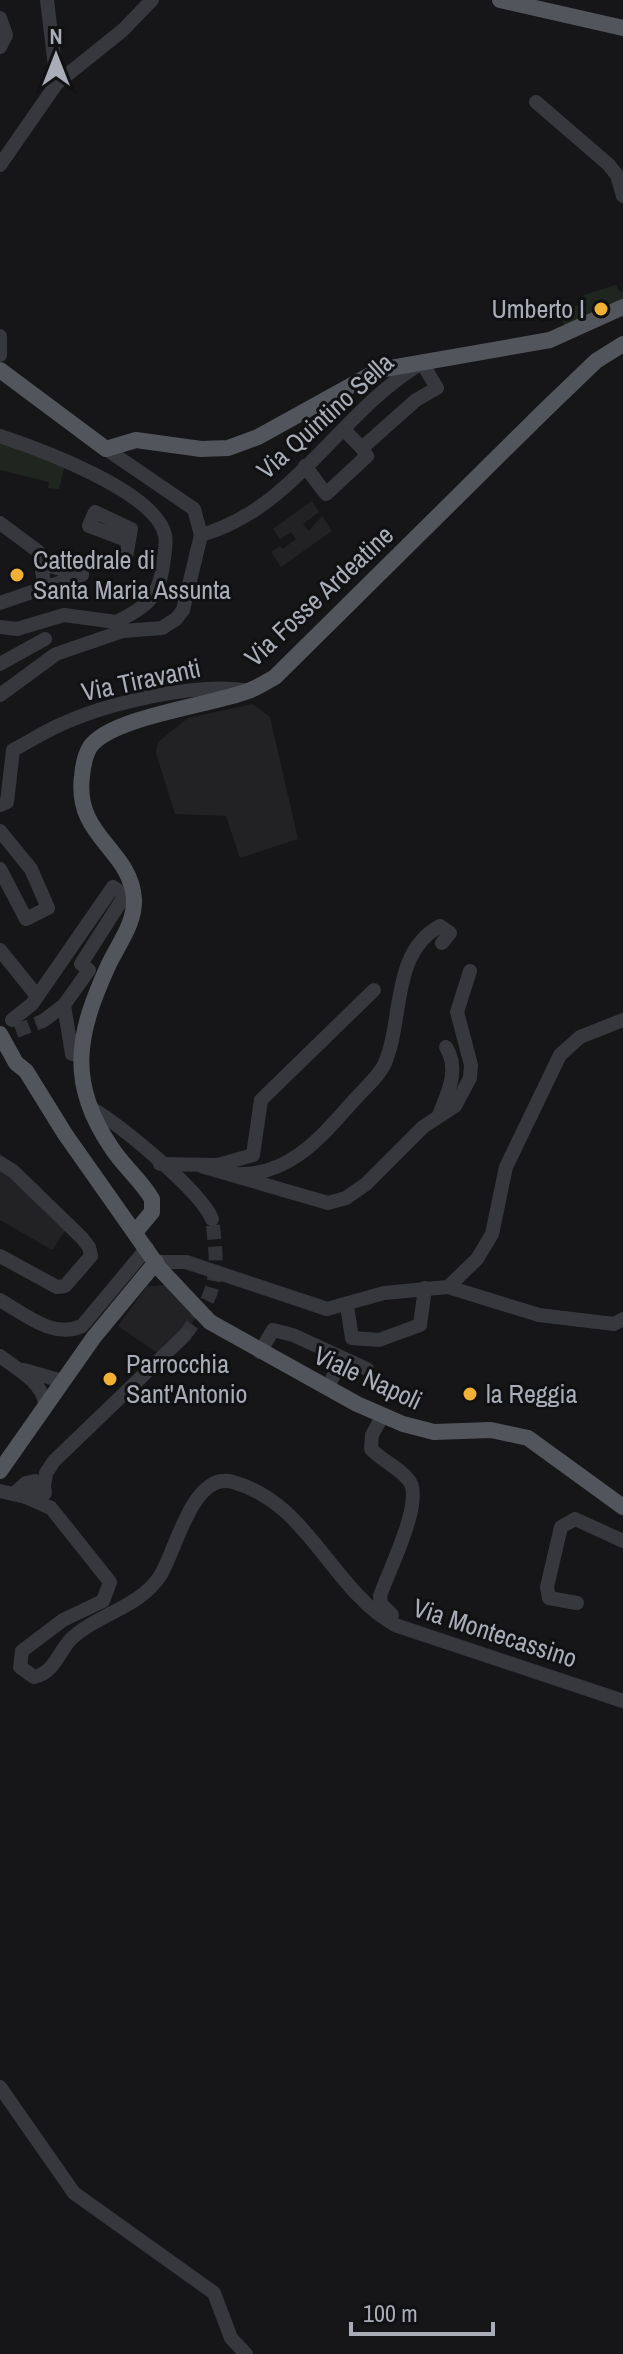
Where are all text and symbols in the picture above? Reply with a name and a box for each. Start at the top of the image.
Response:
north arrow [16,16,96,96]
text: N [49,21,63,51]
place label: Umberto I [491,291,585,326]
marker: Umberto I [592,300,610,318]
street label: Via Quintino Sella [249,345,401,486]
street label: Via Fosse Ardeatine [237,517,401,674]
place label: Cattedrale di Santa Maria Assunta [33,542,231,607]
marker: Cattedrale di Santa Maria Assunta [8,566,26,584]
street label: Via Tiravanti [78,650,204,709]
street label: Viale Napoli [308,1337,428,1418]
place label: Parrocchia Sant'Antonio [126,1346,247,1411]
marker: Parrocchia Sant'Antonio [101,1370,119,1388]
place label: la Reggia [486,1376,577,1411]
marker: la Reggia [461,1385,479,1403]
street label: Via Montecassino [409,1590,582,1675]
scale bar [351,2286,493,2336]
text: 100 m [363,2297,418,2329]

